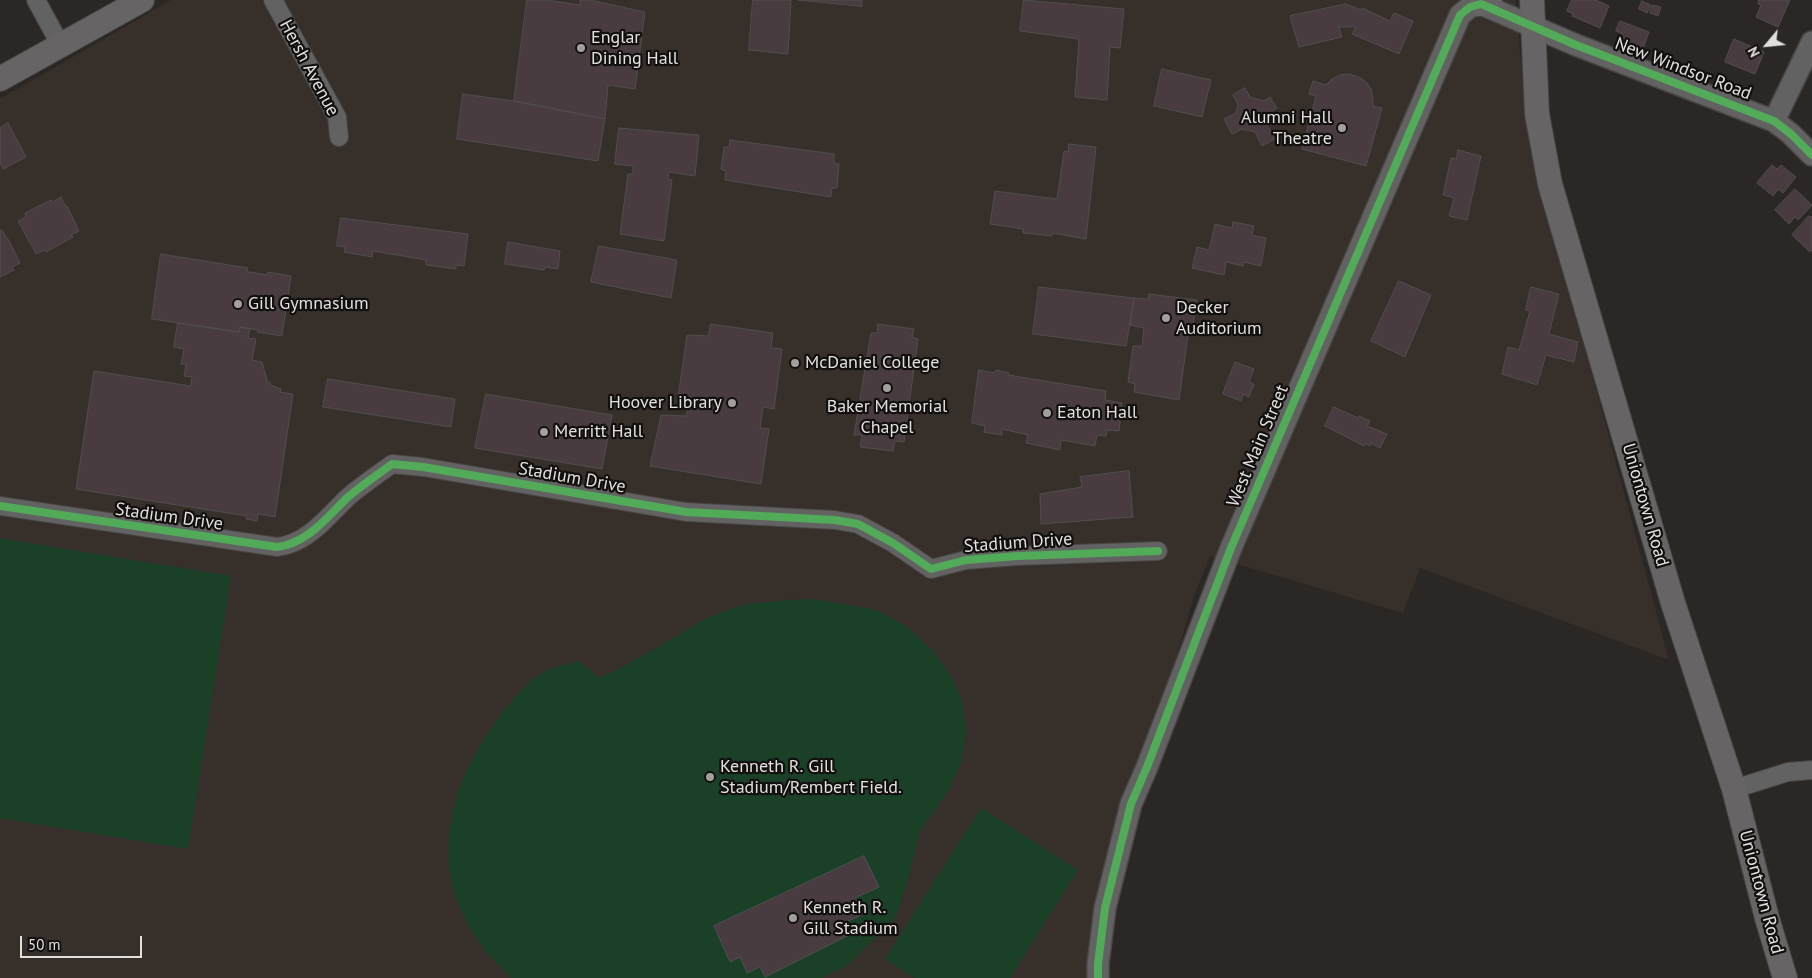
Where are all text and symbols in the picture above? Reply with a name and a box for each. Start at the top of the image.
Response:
street label: Hersh Avenue [275,16,343,120]
north arrow [1742,20,1792,70]
place label: Englar Dining Hall [591,27,678,70]
street label: New Windsor Road [1612,33,1754,105]
marker: Englar Dining Hall [575,42,587,54]
place label: Alumni Hall Theatre [1241,107,1332,150]
marker: Alumni Hall Theatre [1336,122,1348,134]
place label: Gill Gymnasium [248,293,369,315]
place label: Decker Auditorium [1176,297,1262,340]
marker: Gill Gymnasium [232,298,244,310]
marker: Decker Auditorium [1160,312,1172,324]
place label: McDaniel College [805,352,939,374]
marker: McDaniel College [789,357,801,369]
marker: Baker Memorial Chapel [881,382,893,394]
street label: West Main Street [1223,382,1293,510]
place label: Hoover Library [609,392,722,414]
place label: Baker Memorial Chapel [827,396,947,438]
marker: Hoover Library [726,397,738,409]
place label: Eaton Hall [1057,402,1137,424]
marker: Eaton Hall [1041,407,1053,419]
place label: Merritt Hall [554,421,643,443]
marker: Merritt Hall [538,426,550,438]
street label: Uniontown Road [1617,441,1673,569]
street label: Stadium Drive [517,458,627,498]
street label: Stadium Drive [114,499,224,535]
street label: Stadium Drive [963,528,1073,558]
place label: Kenneth R. Gill Stadium/Rembert Field. [720,756,902,799]
marker: Kenneth R. Gill Stadium/Rembert Field. [704,771,716,783]
street label: Uniontown Road [1734,828,1788,956]
place label: Kenneth R. Gill Stadium [803,897,898,940]
marker: Kenneth R. Gill Stadium [787,912,799,924]
scale bar [22,926,145,958]
text: 50 m [28,935,61,954]

